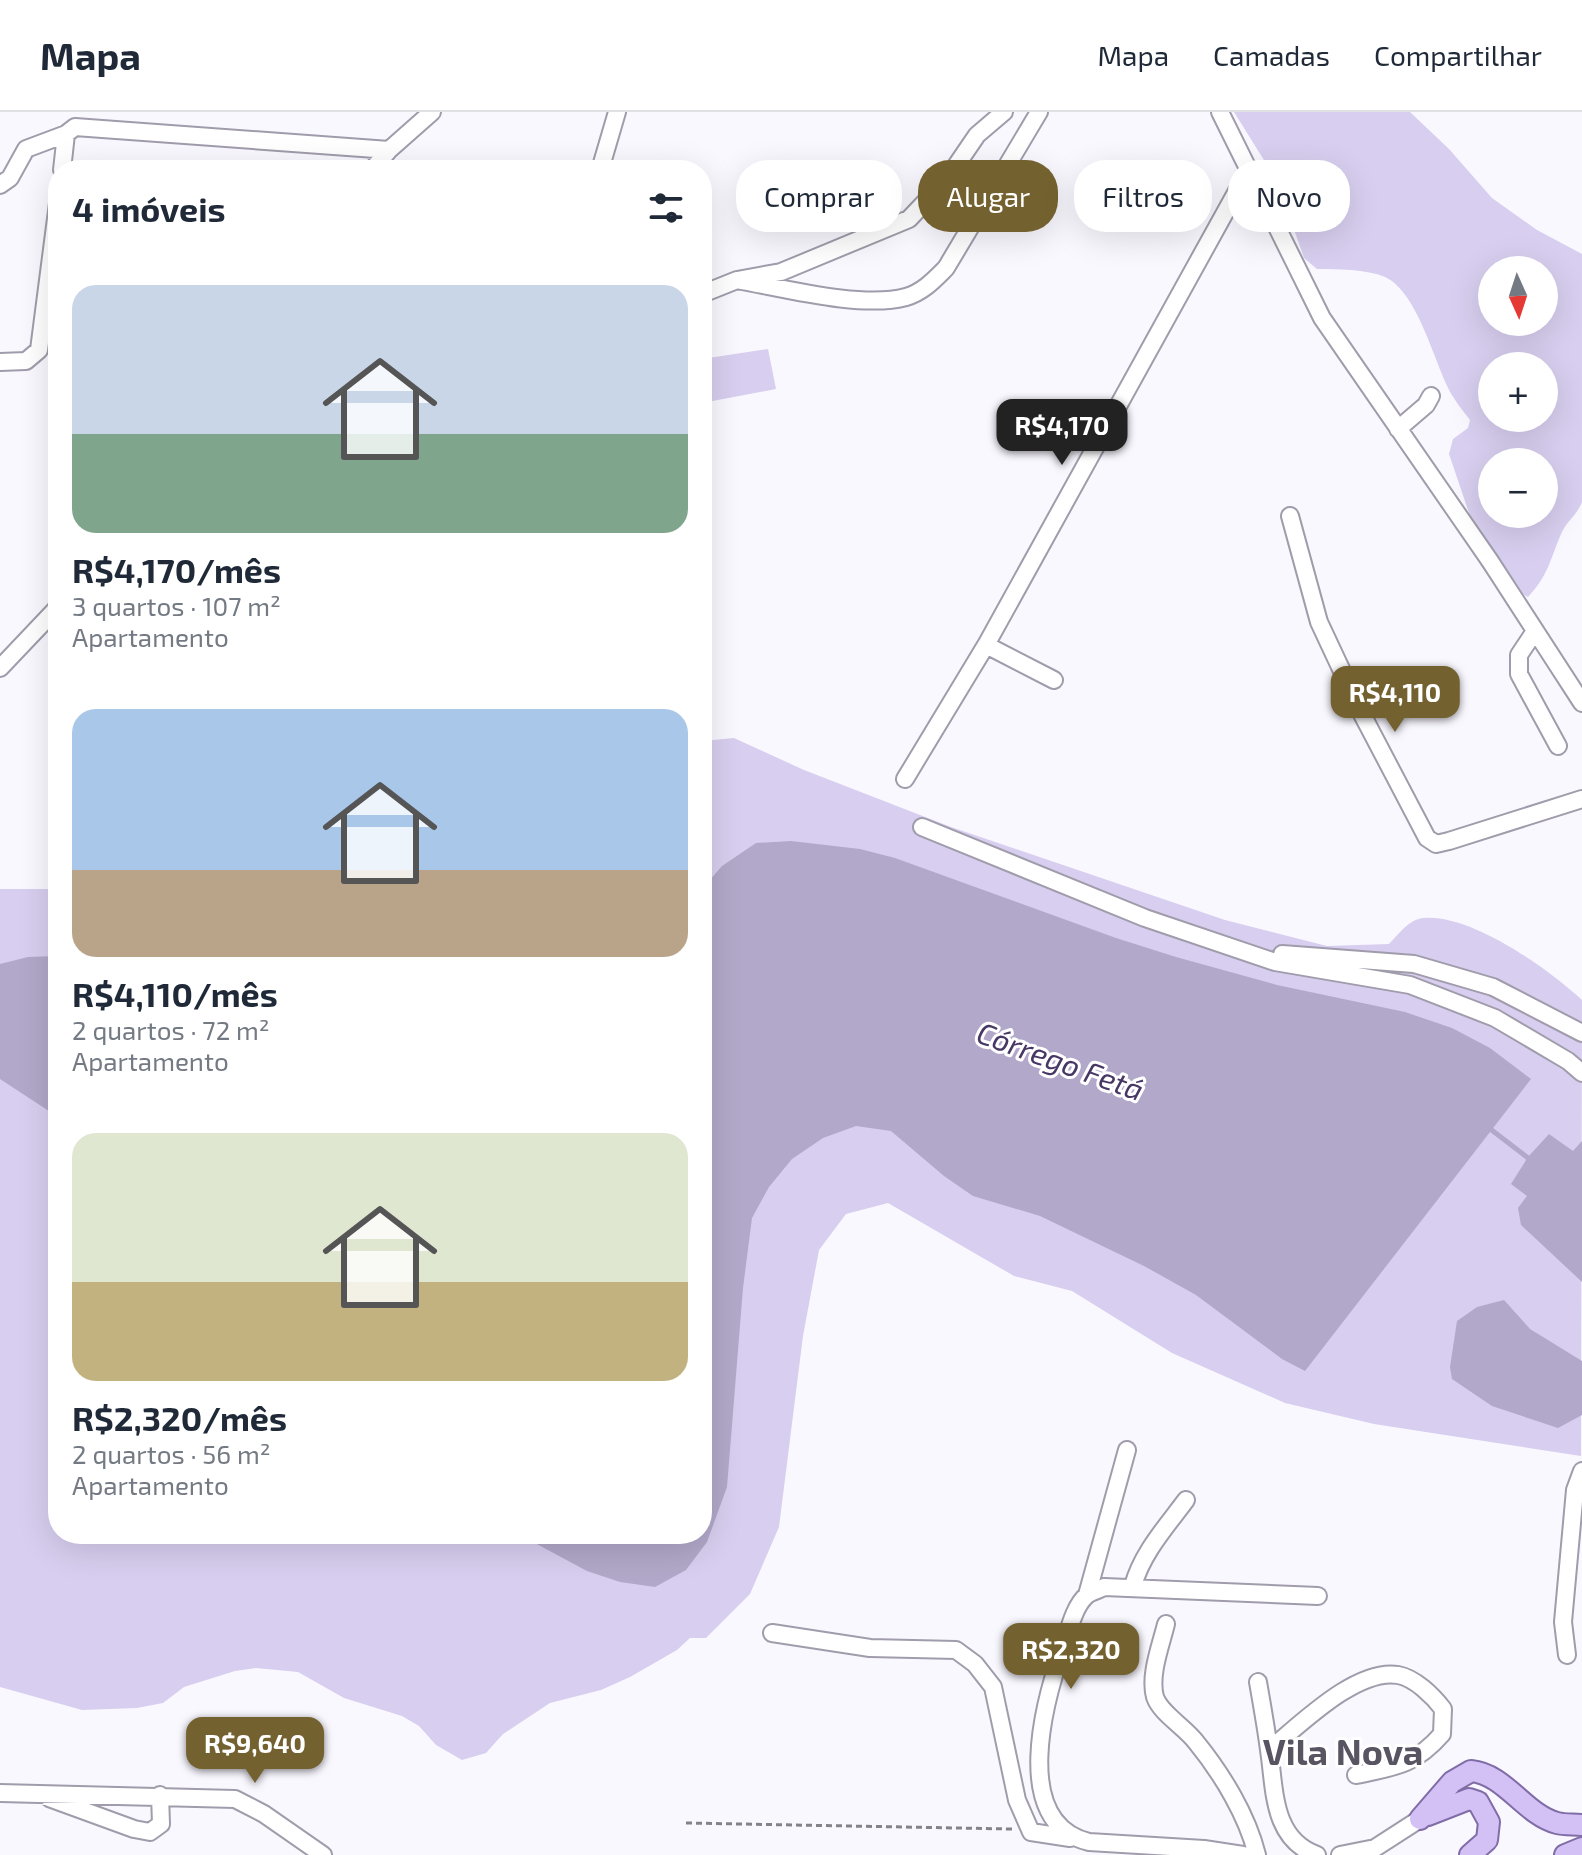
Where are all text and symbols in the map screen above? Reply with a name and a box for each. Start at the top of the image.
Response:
text: Mapa [40,32,141,78]
text: Mapa [1098,38,1169,72]
text: Camadas [1213,38,1330,72]
text: Compartilhar [1374,38,1542,72]
chip: Comprar [736,160,902,232]
chip: Alugar [918,160,1058,232]
chip: Filtros [1074,160,1212,232]
chip: Novo [1228,160,1350,232]
icon: filters [644,186,688,230]
text: 4 imóveis [72,188,226,229]
north arrow [1478,256,1558,336]
map controls [1478,256,1558,528]
icon: home [308,337,452,481]
button: + [1478,352,1558,432]
pin: R$4,170 [988,399,1136,467]
text: R$4,170 [1015,409,1110,440]
button: − [1478,448,1558,528]
text: R$4,170/mês [72,549,281,590]
text: 3 quartos · 107 m² [72,590,281,621]
text: Apartamento [72,621,229,652]
pin: R$4,110 [1321,666,1469,734]
text: R$4,110 [1349,676,1441,707]
icon: home [308,761,452,905]
text: R$4,110/mês [72,973,278,1014]
water label: Córrego Fetá [972,1013,1149,1107]
text: 2 quartos · 72 m² [72,1014,270,1045]
text: Apartamento [72,1045,229,1076]
icon: home [308,1185,452,1329]
text: R$2,320/mês [72,1397,287,1438]
text: 2 quartos · 56 m² [72,1438,271,1469]
text: Apartamento [72,1469,229,1500]
pin: R$2,320 [997,1623,1145,1691]
text: R$2,320 [1021,1633,1121,1664]
pin: R$9,640 [181,1717,329,1785]
text: R$9,640 [204,1727,306,1758]
district label: Vila Nova [1263,1729,1423,1772]

